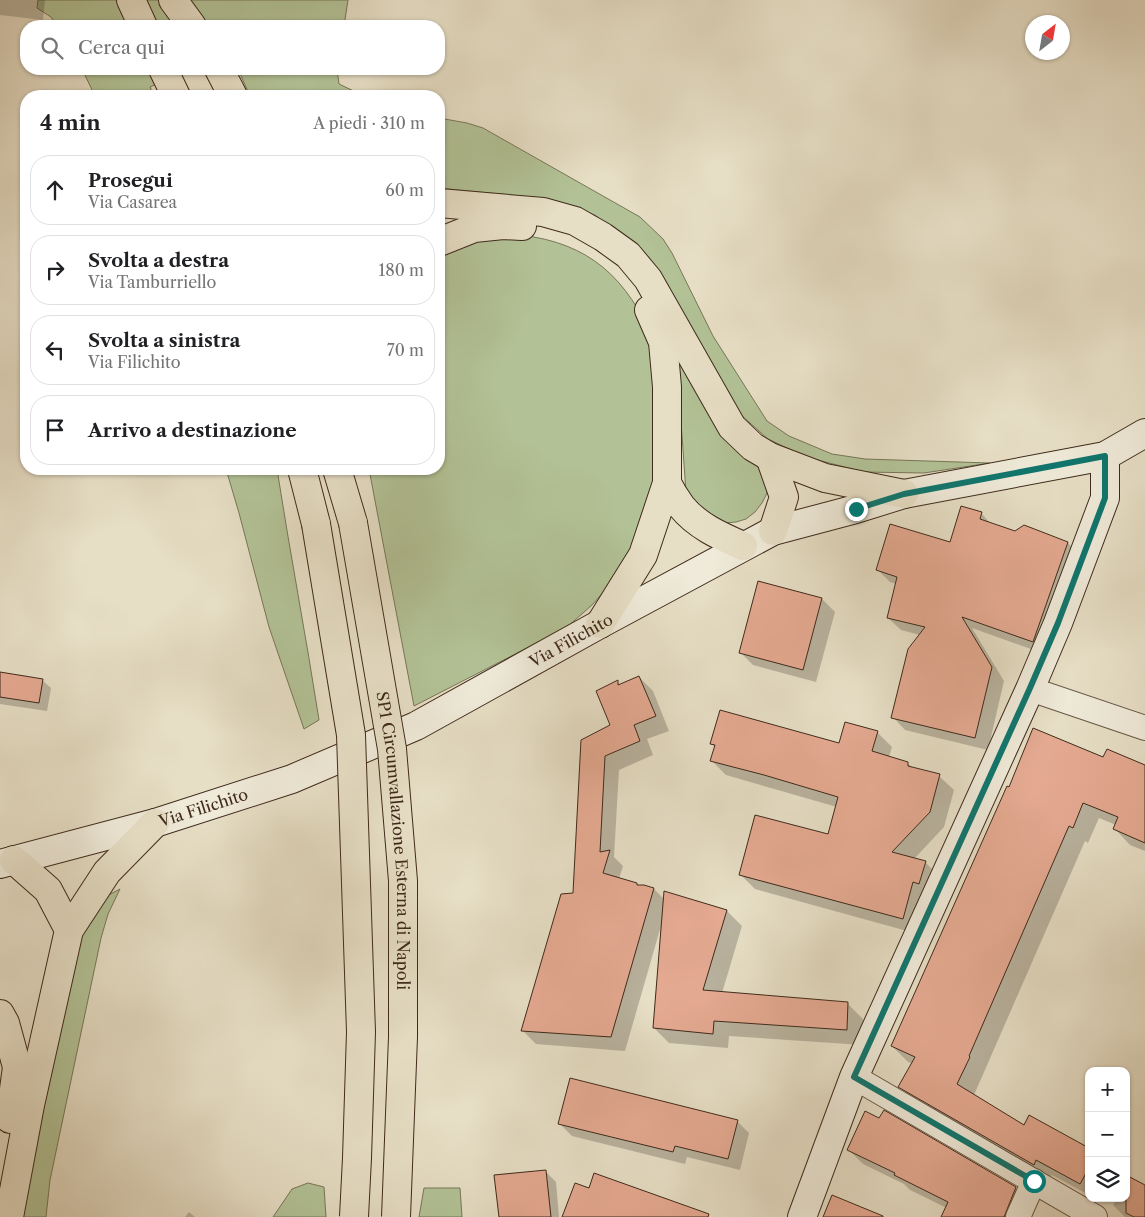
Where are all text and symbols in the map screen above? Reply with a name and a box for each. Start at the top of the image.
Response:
north arrow [1025,15,1070,60]
search box [20,20,445,75]
icon: search [38,34,66,62]
text: Cerca qui [78,36,165,59]
text: 4 min [40,110,101,135]
text: A piedi · 310 m [313,113,425,133]
text: Prosegui [88,169,173,192]
icon: ahead [41,176,69,204]
text: 60 m [385,180,424,200]
text: Via Casarea [88,192,177,212]
text: Svolta a destra [88,249,229,272]
icon: right [41,256,69,284]
text: 180 m [378,260,424,280]
text: Via Tamburriello [88,272,216,292]
text: Svolta a sinistra [88,329,241,352]
icon: left [41,336,69,364]
text: 70 m [387,340,424,360]
text: Via Filichito [88,352,181,372]
icon: arrive [41,416,69,444]
text: Arrivo a destinazione [88,419,297,442]
route end [845,498,868,521]
street label: Via Filichito [525,609,616,672]
street label: SP1 Circumvallazione Esterna di Napoli [372,690,413,990]
street label: Via Filichito [155,784,251,831]
map controls [1085,1067,1130,1202]
button: + [1085,1067,1130,1112]
button: − [1085,1112,1130,1157]
button: layers [1085,1157,1130,1202]
route start [1023,1170,1046,1193]

